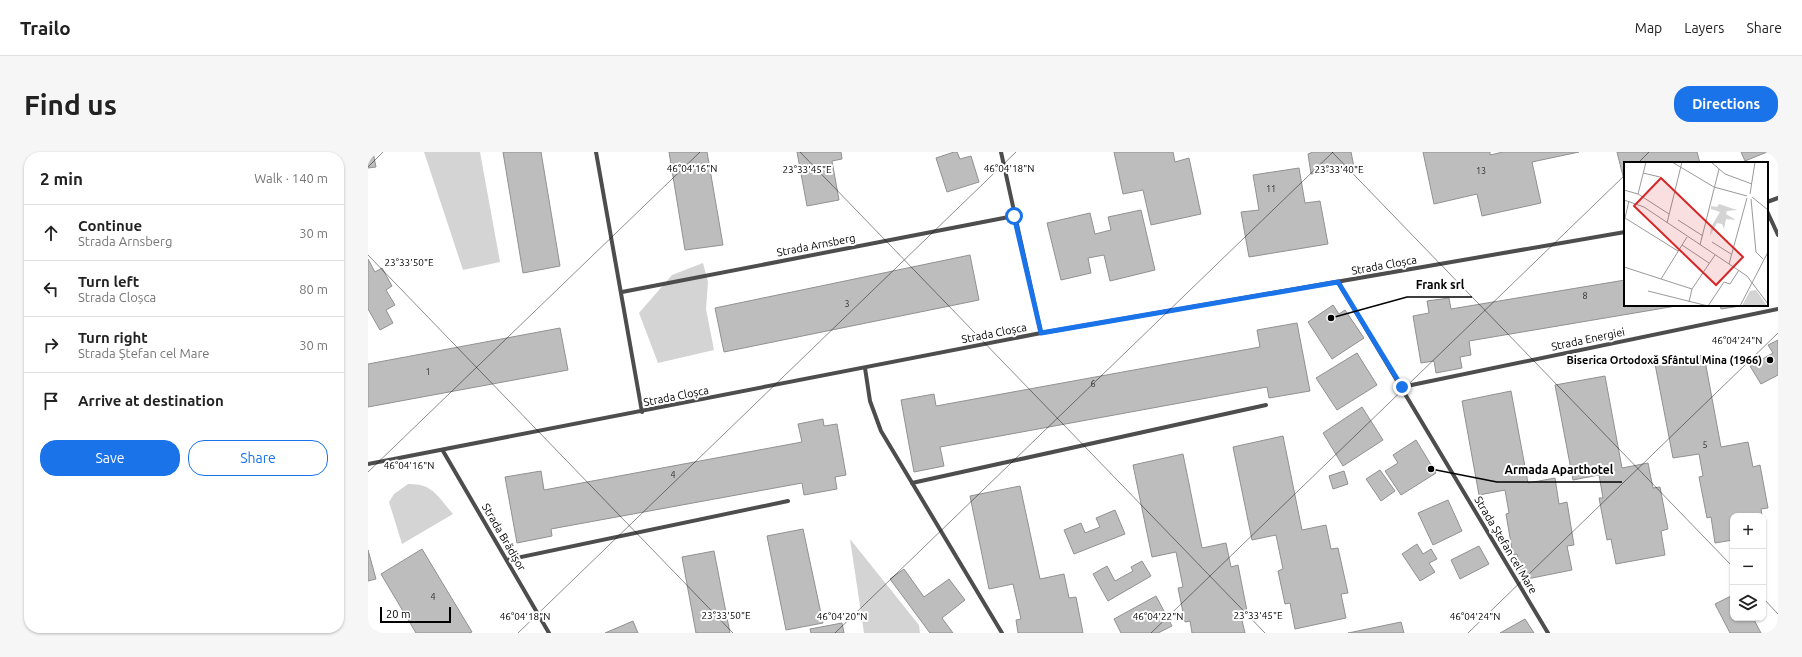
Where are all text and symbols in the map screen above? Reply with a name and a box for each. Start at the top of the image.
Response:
text: Trailo [20,17,71,39]
text: Map [1635,20,1662,36]
text: Layers [1684,20,1724,36]
text: Share [1746,20,1782,36]
button: Directions [1674,86,1778,122]
text: Find us [24,89,117,120]
inset map [1624,162,1768,306]
text: 46°04'16"N [667,163,717,174]
text: 46°04'18"N [984,163,1034,174]
text: 23°33'45"E [782,164,832,175]
text: 23°33'40"E [1314,164,1364,175]
house number: 13 [1476,166,1486,176]
text: 2 min [40,169,83,188]
text: Walk · 140 m [254,171,328,185]
house number: 11 [1266,184,1276,194]
route start [1005,207,1023,225]
text: Continue [78,217,142,234]
icon: ahead [40,222,62,244]
text: 30 m [299,226,328,240]
street label: Strada Arnsberg [776,231,856,259]
text: Strada Arnsberg [78,234,172,248]
street label: Strada Cloșca [1350,253,1418,277]
text: 23°33'50"E [384,257,434,268]
text: Turn left [78,273,139,290]
callout: Frank srl [1407,273,1472,297]
icon: left [40,278,62,300]
text: Frank srl [1416,278,1465,291]
text: 80 m [299,282,328,296]
text: Strada Cloșca [78,290,156,304]
house number: 8 [1582,291,1588,301]
house number: 3 [844,299,850,309]
street label: Strada Cloșca [960,321,1028,345]
street label: Strada Energiei [1550,325,1626,353]
text: Turn right [78,329,148,346]
icon: right [40,334,62,356]
text: 46°04'24"N [1712,335,1762,346]
text: 30 m [299,338,328,352]
text: Strada Ștefan cel Mare [78,346,210,360]
place label: Biserica Ortodoxă Sfântul Mina (1966) [1567,354,1762,367]
marker: Biserica Ortodoxă Sfântul Mina (1966) [1765,355,1775,365]
house number: 1 [425,367,431,377]
route end [1393,378,1411,396]
house number: 6 [1090,379,1096,389]
street label: Strada Cloșca [642,384,710,408]
icon: arrive [40,390,62,412]
text: Arrive at destination [78,392,224,409]
button: Save [40,440,180,476]
button: Share [188,440,328,476]
house number: 5 [1702,440,1708,450]
callout: Armada Aparthotel [1497,458,1622,482]
text: 46°04'16"N [384,460,434,471]
text: Armada Aparthotel [1505,463,1614,476]
house number: 4 [670,470,676,480]
street label: Strada Ștefan cel Mare [1472,494,1540,596]
street label: Strada Brădișor [480,501,529,574]
map controls [1730,513,1766,621]
button: + [1730,513,1766,549]
button: − [1730,549,1766,585]
button: layers [1730,585,1766,621]
house number: 4 [430,592,436,602]
scale bar [380,605,451,624]
text: 20 m [386,608,410,620]
text: 23°33'50"E [701,610,751,621]
text: 23°33'45"E [1233,610,1283,621]
text: 46°04'18"N [500,611,550,622]
text: 46°04'20"N [817,611,867,622]
text: 46°04'22"N [1133,611,1183,622]
text: 46°04'24"N [1450,611,1500,622]

